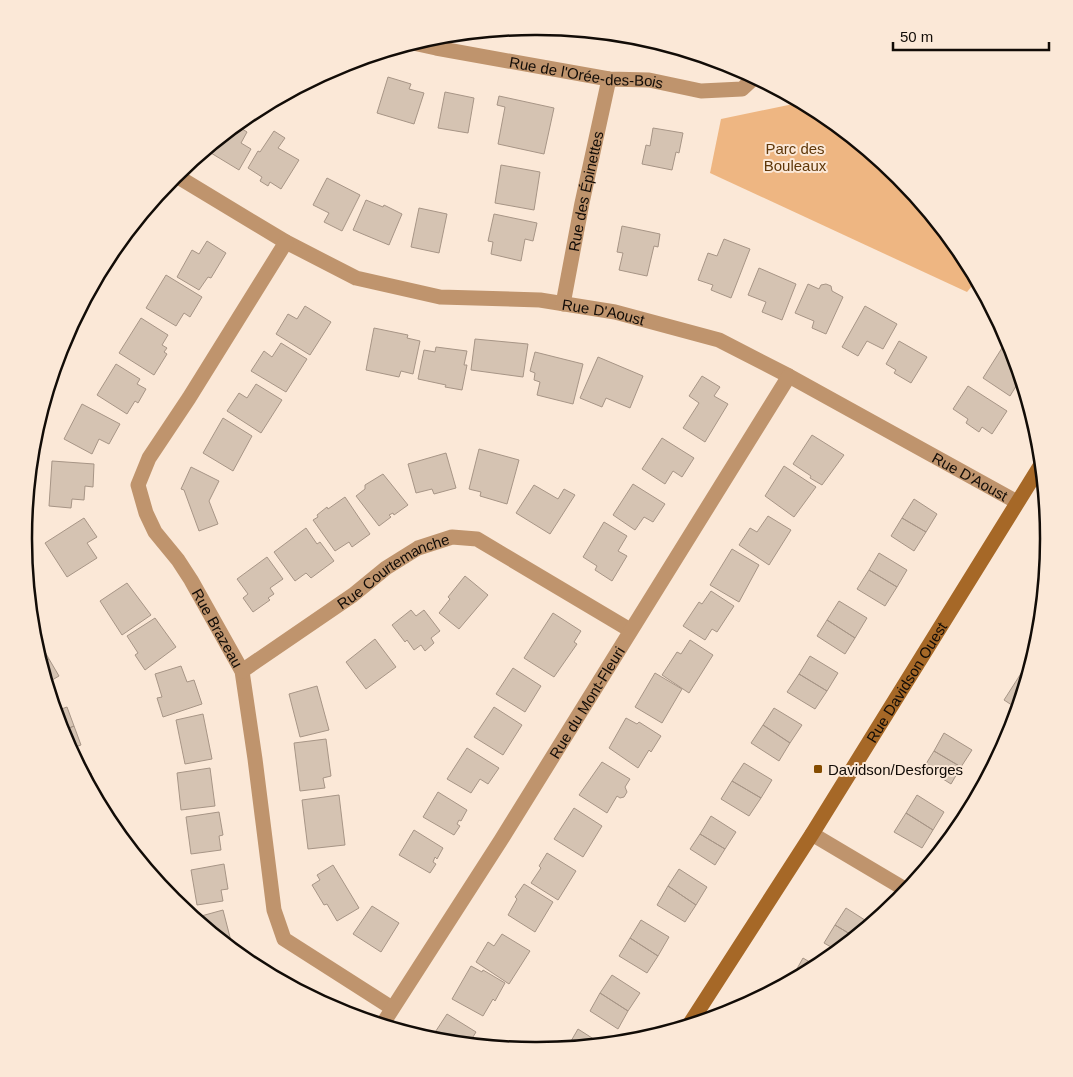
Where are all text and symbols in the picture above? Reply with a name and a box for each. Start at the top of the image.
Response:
scale bar [893,20,1049,52]
text: 50 m [900,28,933,45]
street label: Rue de l'Orée-des-Bois [508,53,665,91]
street label: Rue des Épinettes [565,129,606,253]
park label: Parc des Bouleaux [764,140,827,174]
street label: Rue D'Aoust [561,295,647,328]
street label: Rue D'Aoust [929,448,1012,504]
street label: Rue Courtemanche [334,530,451,612]
street label: Rue Brazeau [189,585,247,670]
street label: Rue Davidson Ouest [863,618,950,745]
street label: Rue du Mont-Fleuri [545,643,628,761]
place label: Davidson/Desforges [828,761,963,778]
marker: Davidson/Desforges [812,763,824,775]

